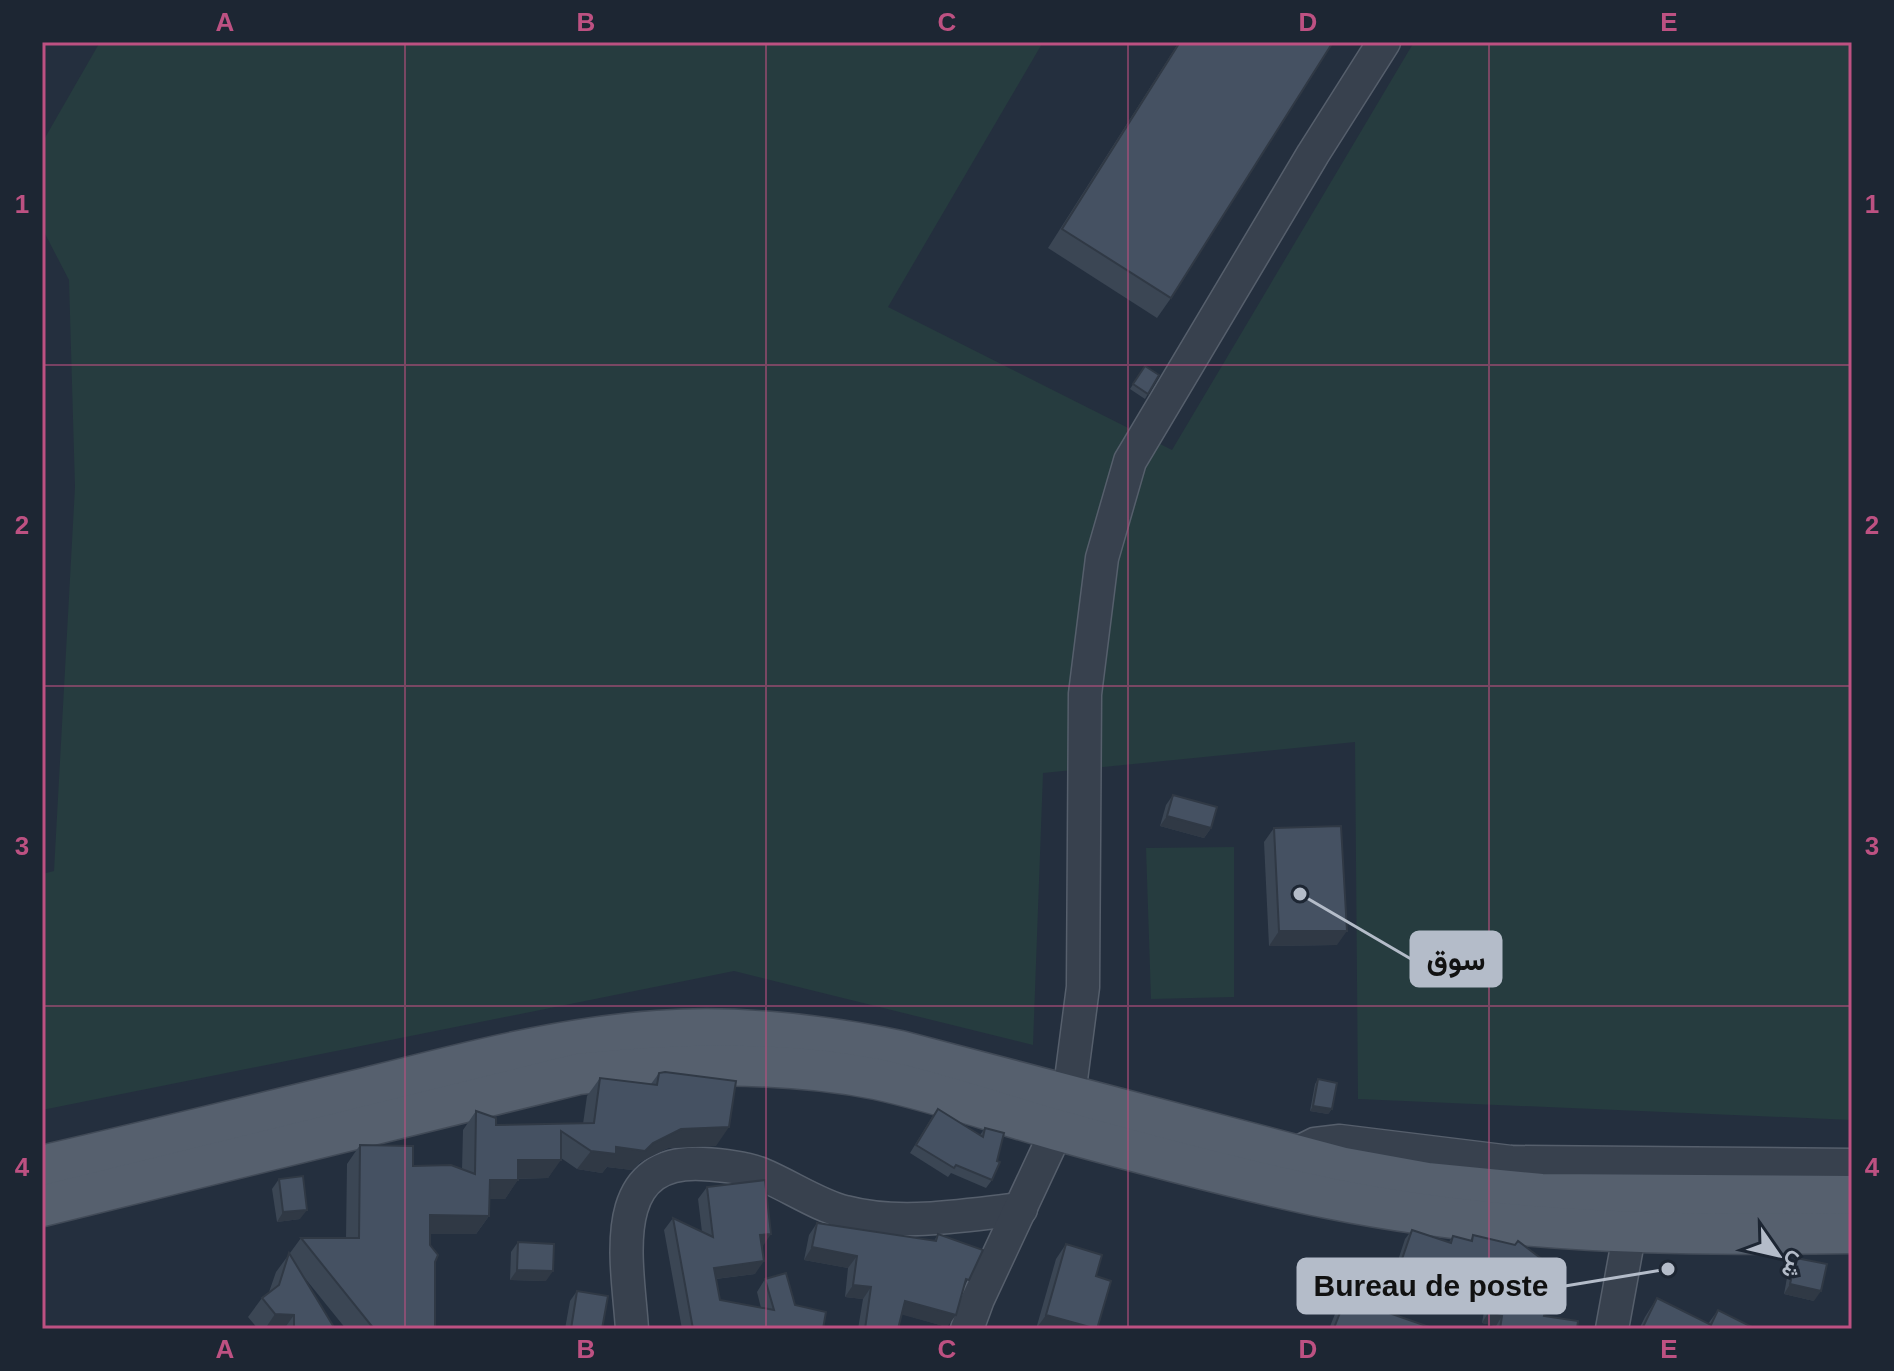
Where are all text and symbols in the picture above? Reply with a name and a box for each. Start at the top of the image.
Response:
text: A [216,7,235,37]
text: B [577,7,595,37]
text: C [938,7,957,37]
text: D [1299,7,1317,37]
text: E [1660,7,1678,37]
text: 1 [15,189,29,219]
text: 1 [1865,189,1879,219]
text: 2 [15,510,29,540]
text: 2 [1865,510,1879,540]
text: 3 [15,831,29,861]
text: 3 [1865,831,1879,861]
callout: سوق [1411,932,1501,986]
text: سوق [1427,943,1485,978]
text: 4 [15,1152,30,1182]
text: 4 [1865,1152,1880,1182]
north arrow [1738,1215,1818,1295]
text: ش [1776,1247,1812,1284]
callout: Bureau de poste [1298,1259,1565,1313]
text: Bureau de poste [1313,1269,1549,1302]
text: A [216,1334,235,1364]
text: B [577,1334,595,1364]
text: C [938,1334,957,1364]
text: D [1299,1334,1317,1364]
text: E [1660,1334,1678,1364]

